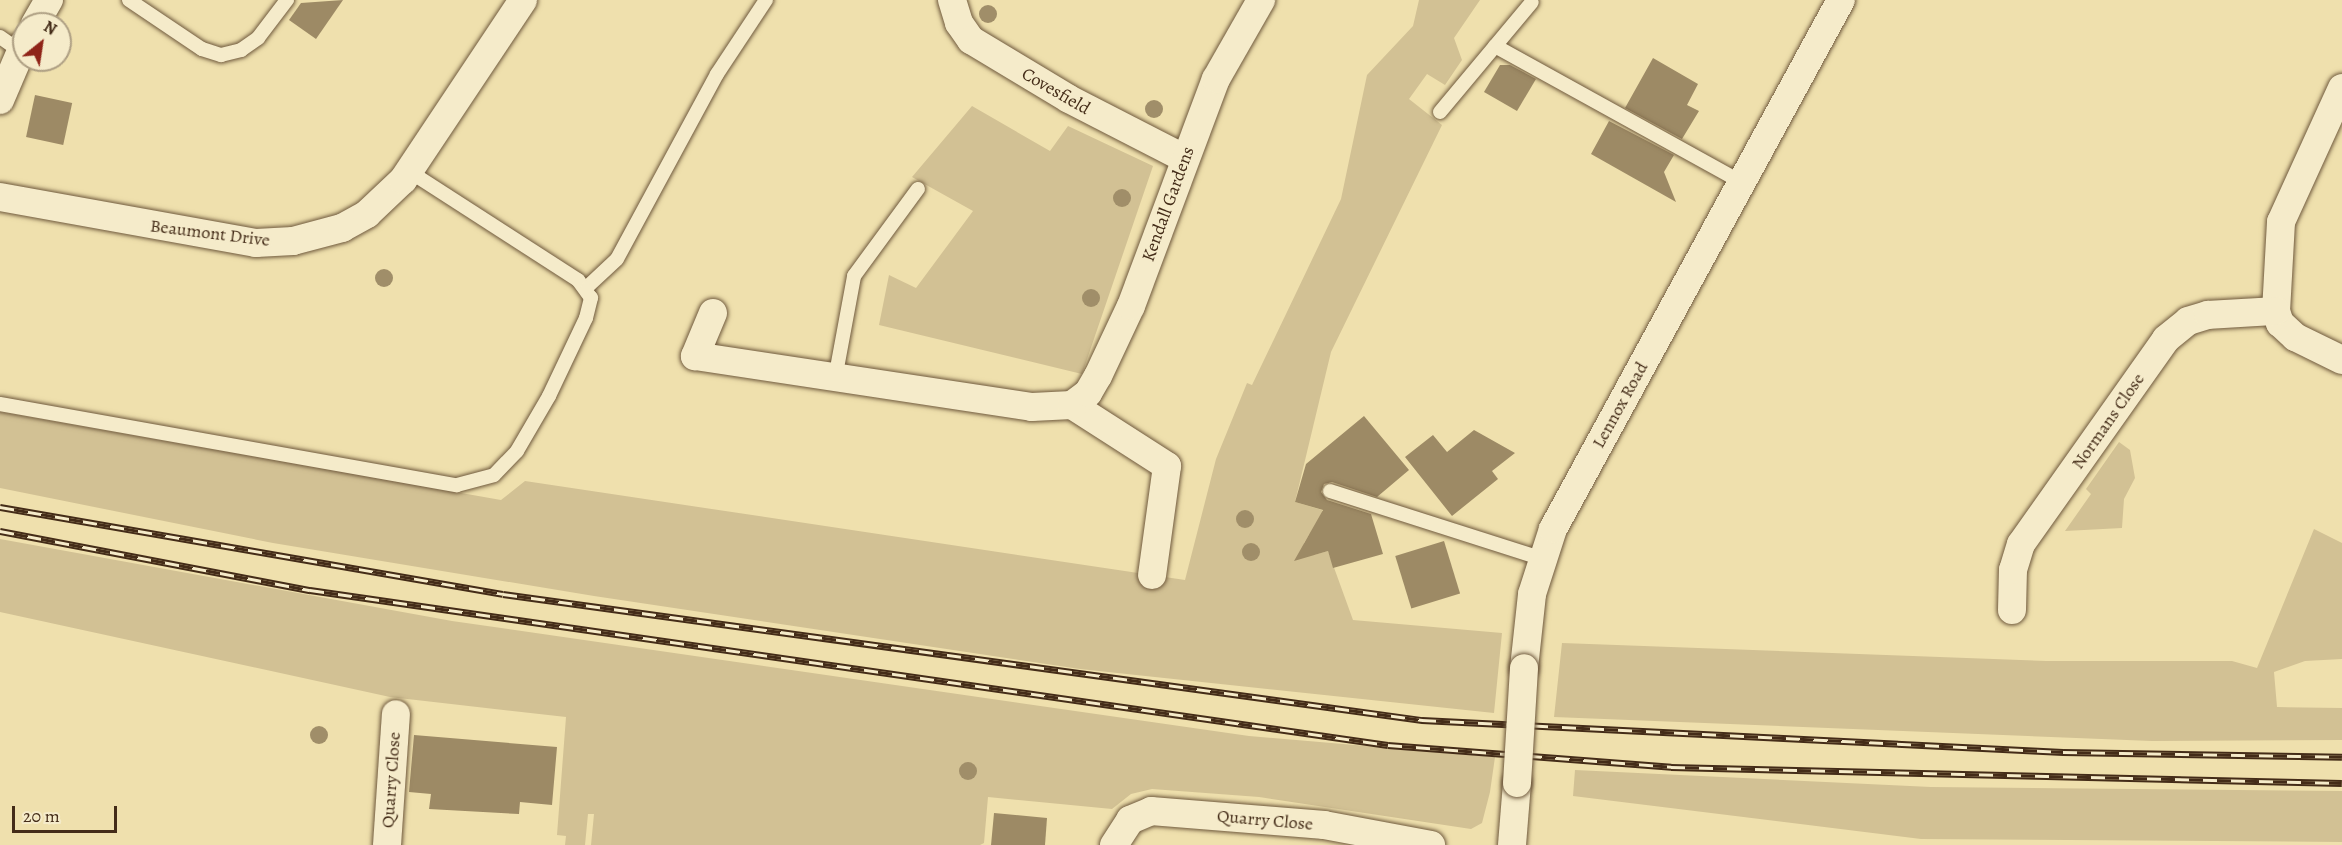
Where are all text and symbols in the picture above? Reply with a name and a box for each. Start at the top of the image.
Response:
north arrow [12,12,72,72]
text: N [39,16,61,41]
street label: Covesfield [1018,63,1094,119]
street label: Kendall Gardens [1137,144,1199,264]
street label: Beaumont Drive [149,215,271,251]
street label: Lennox Road [1587,358,1653,452]
street label: Normans Close [2067,369,2149,473]
street label: Quarry Close [377,731,405,829]
scale bar [15,794,120,832]
text: 20 m [23,804,60,828]
street label: Quarry Close [1216,805,1314,835]

